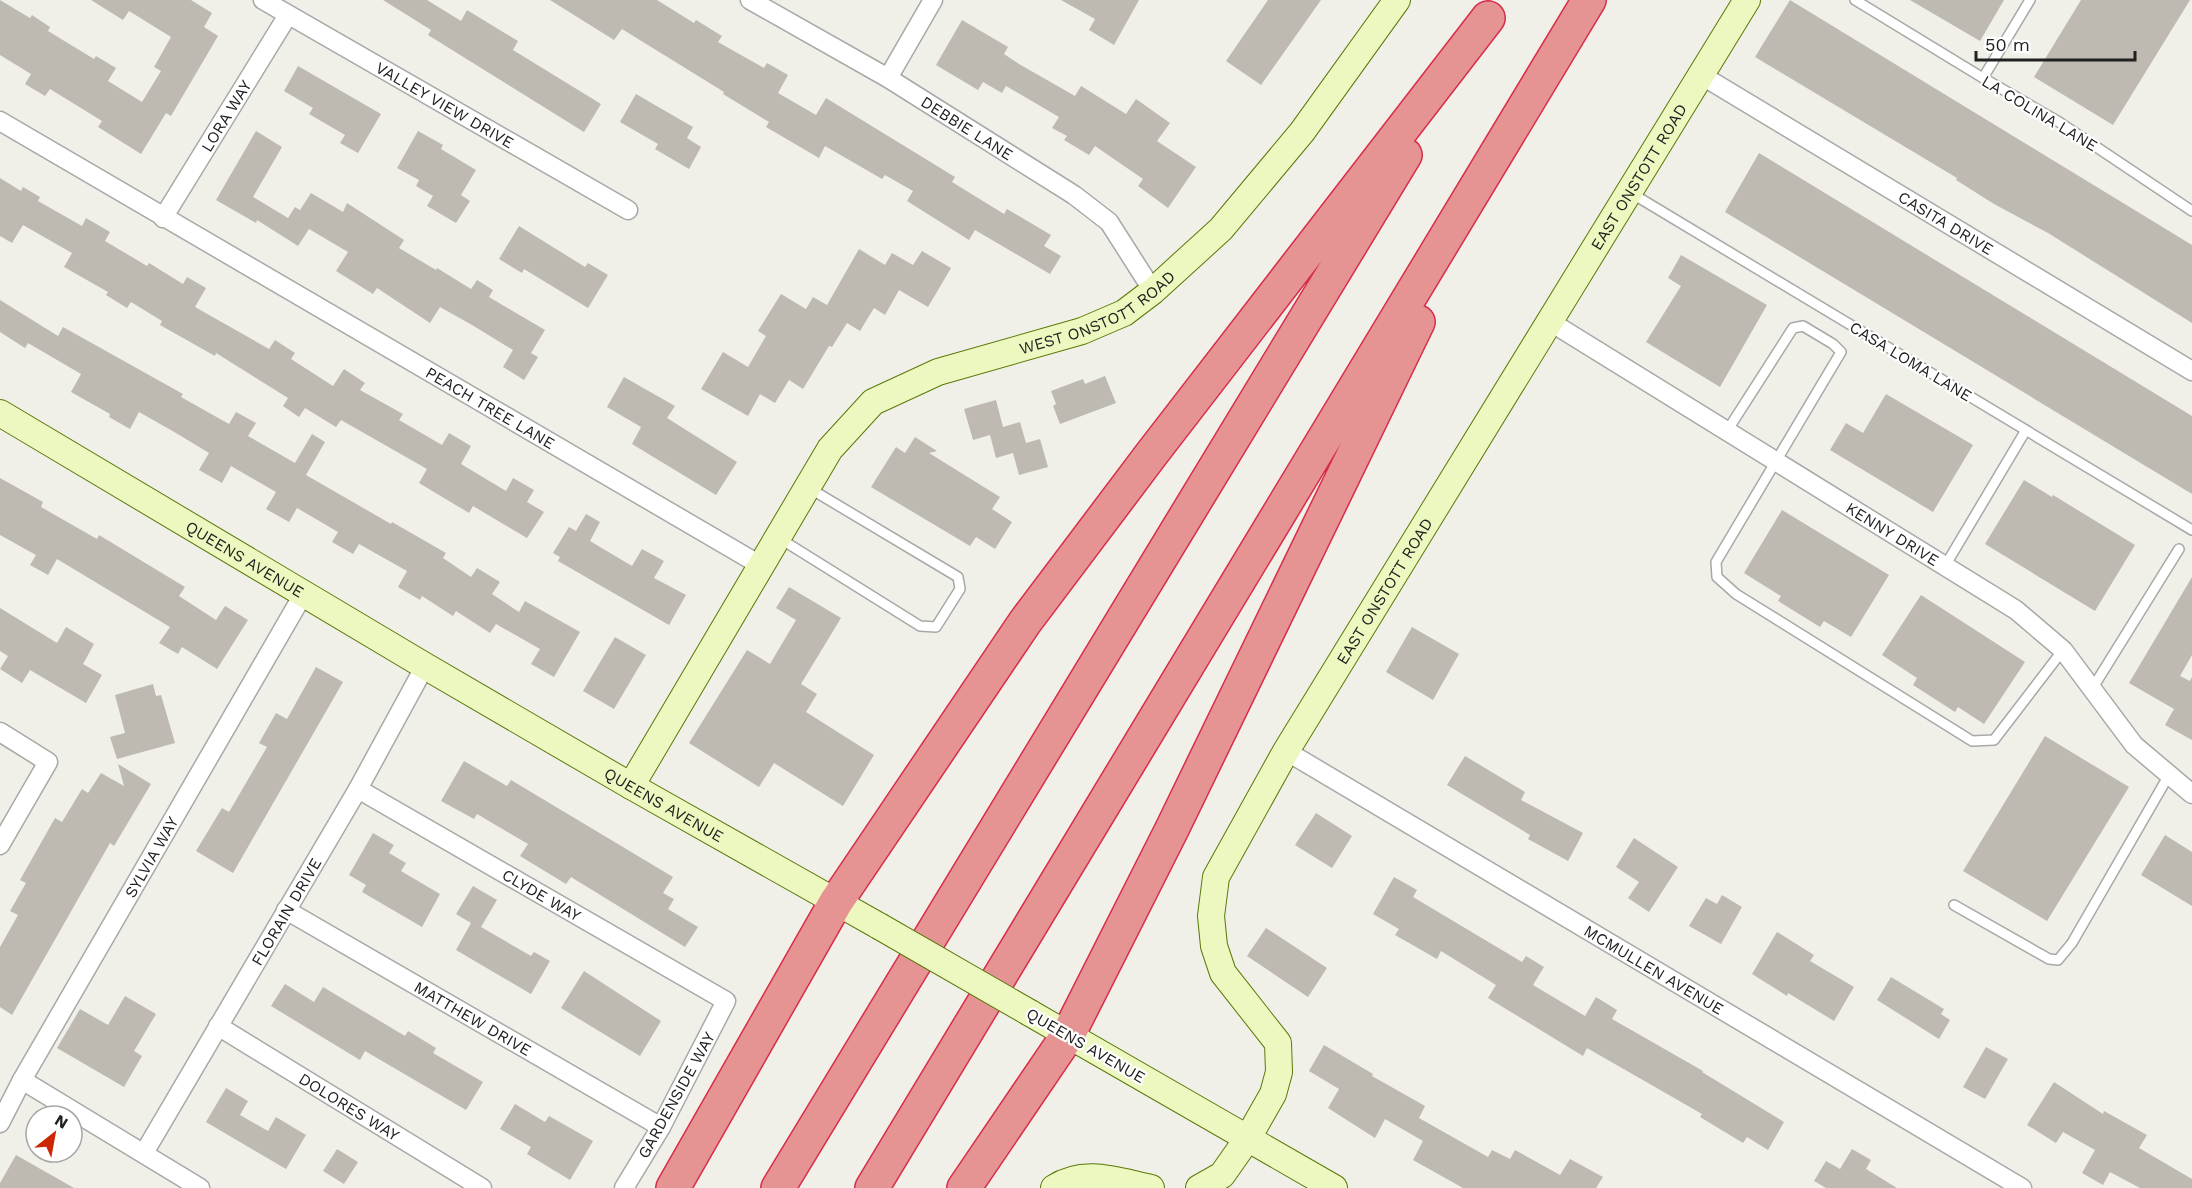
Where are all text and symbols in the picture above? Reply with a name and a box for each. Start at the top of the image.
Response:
scale bar [1976,24,2135,62]
text: 50 m [1985,34,2030,55]
street label: VALLEY VIEW DRIVE [372,58,517,152]
street label: LA COLINA LANE [1979,71,2101,155]
street label: LORA WAY [197,77,255,155]
street label: DEBBIE LANE [917,92,1016,164]
street label: EAST ONSTOTT ROAD [1587,100,1691,254]
street label: CASITA DRIVE [1895,187,1997,259]
street label: WEST ONSTOTT ROAD [1017,267,1179,358]
street label: CASA LOMA LANE [1846,317,1975,405]
street label: PEACH TREE LANE [422,363,558,453]
street label: KENNY DRIVE [1842,498,1942,570]
street label: EAST ONSTOTT ROAD [1333,515,1437,668]
street label: QUEENS AVENUE [182,517,307,602]
street label: QUEENS AVENUE [601,764,727,846]
street label: SYLVIA WAY [121,813,182,901]
street label: FLORAIN DRIVE [247,855,325,969]
street label: CLYDE WAY [499,865,584,925]
street label: MCMULLEN AVENUE [1581,921,1727,1019]
street label: MATTHEW DRIVE [411,977,535,1060]
street label: QUEENS AVENUE [1023,1004,1149,1087]
street label: GARDENSIDE WAY [634,1029,719,1162]
street label: DOLORES WAY [295,1069,403,1145]
north arrow [24,1104,84,1164]
text: N [51,1110,71,1133]

